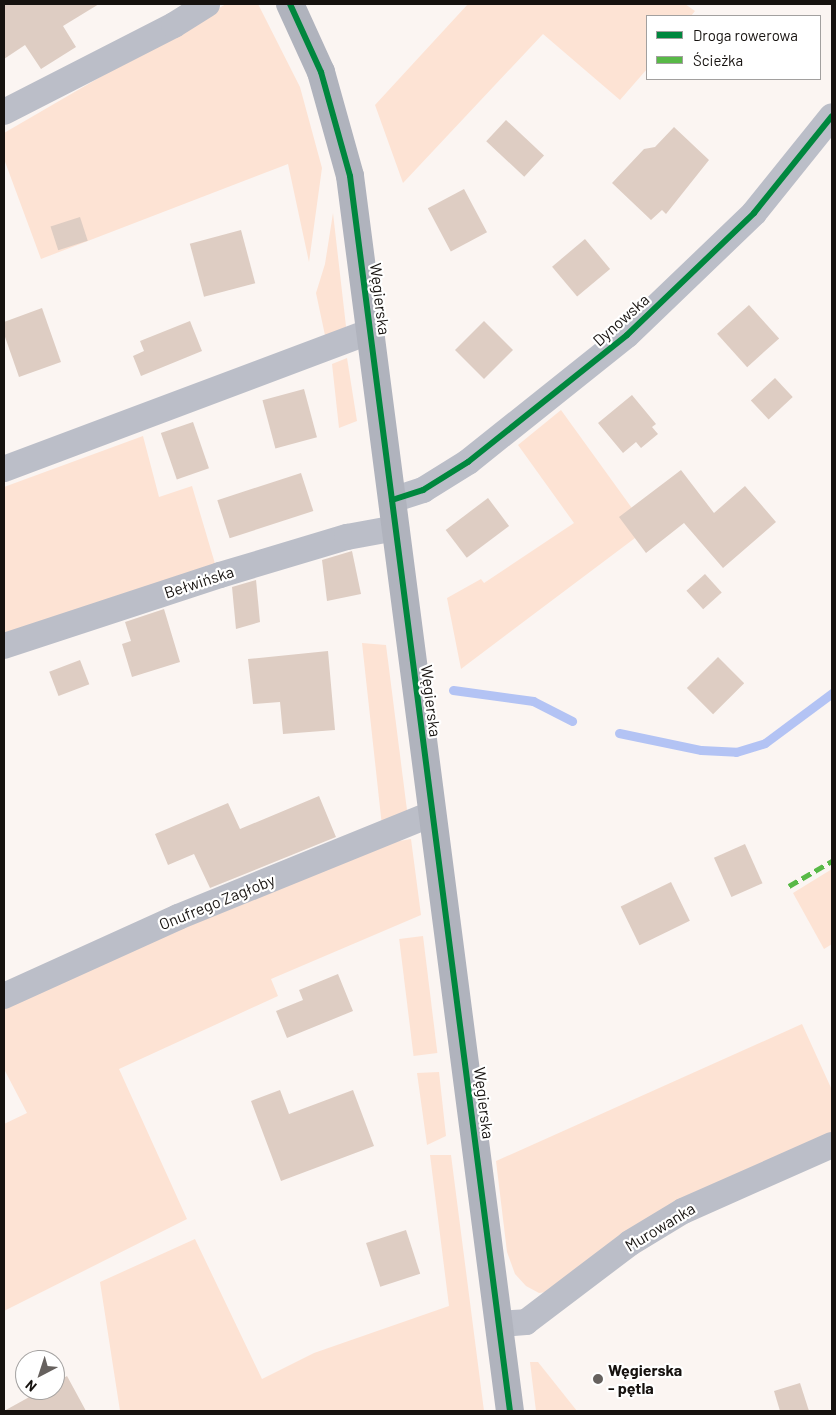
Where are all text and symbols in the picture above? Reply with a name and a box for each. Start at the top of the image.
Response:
legend [646,15,821,80]
text: Droga rowerowa [693,26,798,44]
text: Ścieżka [693,51,743,69]
street label: Węgierska [366,262,394,336]
street label: Dynowska [589,290,653,350]
street label: Bełwińska [162,562,236,602]
street label: Węgierska [417,664,445,738]
street label: Onufrego Zagłoby [156,870,278,934]
street label: Węgierska [470,1066,498,1140]
street label: Murowanka [621,1199,699,1255]
north arrow [15,1350,65,1400]
place label: Węgierska - pętla [608,1360,682,1398]
marker: Węgierska - pętla [592,1373,604,1385]
text: N [22,1377,40,1396]

